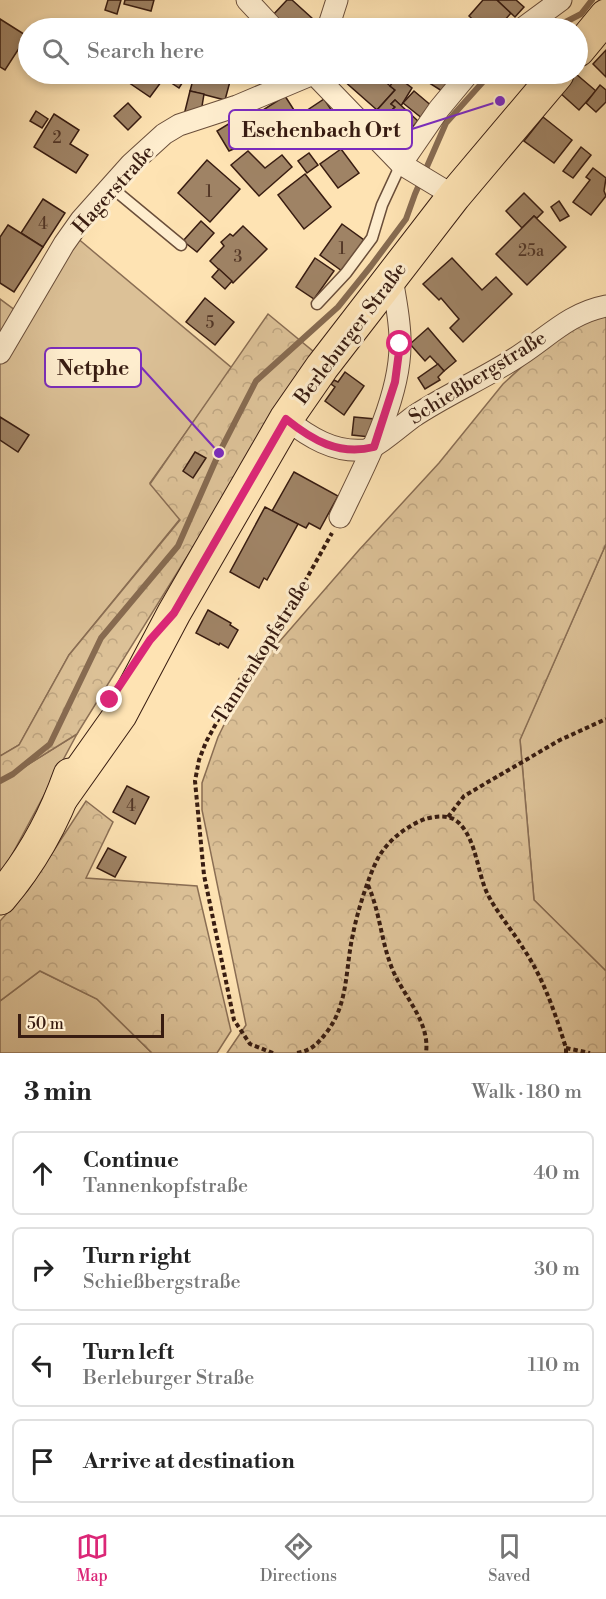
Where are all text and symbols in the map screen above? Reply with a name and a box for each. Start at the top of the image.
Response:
search box [18,18,588,84]
icon: search [39,35,72,68]
text: Search here [87,38,204,65]
callout: Eschenbach Ort [229,110,412,149]
text: Eschenbach Ort [241,118,401,144]
house number: 2 [52,128,62,148]
street label: Hagerstraße [68,140,161,240]
house number: 1 [206,182,213,202]
house number: 4 [38,214,48,234]
house number: 1 [339,239,346,259]
house number: 25a [518,241,545,261]
house number: 3 [234,247,243,267]
street label: Berleburger Straße [289,258,413,411]
house number: 5 [206,313,215,333]
street label: Schießbergstraße [404,326,551,431]
route start [386,330,412,356]
callout: Netphe [45,348,141,387]
text: Netphe [57,356,129,382]
street label: Tannenkopfstraße [208,575,317,728]
route end [96,686,122,712]
house number: 4 [126,796,136,816]
scale bar [18,1011,164,1038]
text: 50 m [27,1014,64,1034]
text: 3 min [24,1076,92,1108]
text: Walk · 180 m [472,1080,582,1105]
text: Continue [83,1147,179,1174]
icon: ahead [26,1157,59,1190]
text: 40 m [533,1161,580,1186]
text: Tannenkopfstraße [83,1174,248,1199]
text: Turn right [83,1243,191,1270]
icon: right [26,1253,59,1286]
text: 30 m [534,1257,580,1282]
text: Schießbergstraße [83,1270,241,1295]
text: Turn left [83,1339,174,1366]
icon: left [26,1349,59,1382]
text: 110 m [528,1353,580,1378]
text: Berleburger Straße [83,1366,254,1391]
icon: arrive [26,1445,59,1478]
text: Arrive at destination [83,1448,295,1475]
tab: Map [76,1530,109,1586]
tab: Directions [260,1530,337,1586]
tab: Saved [488,1530,530,1586]

